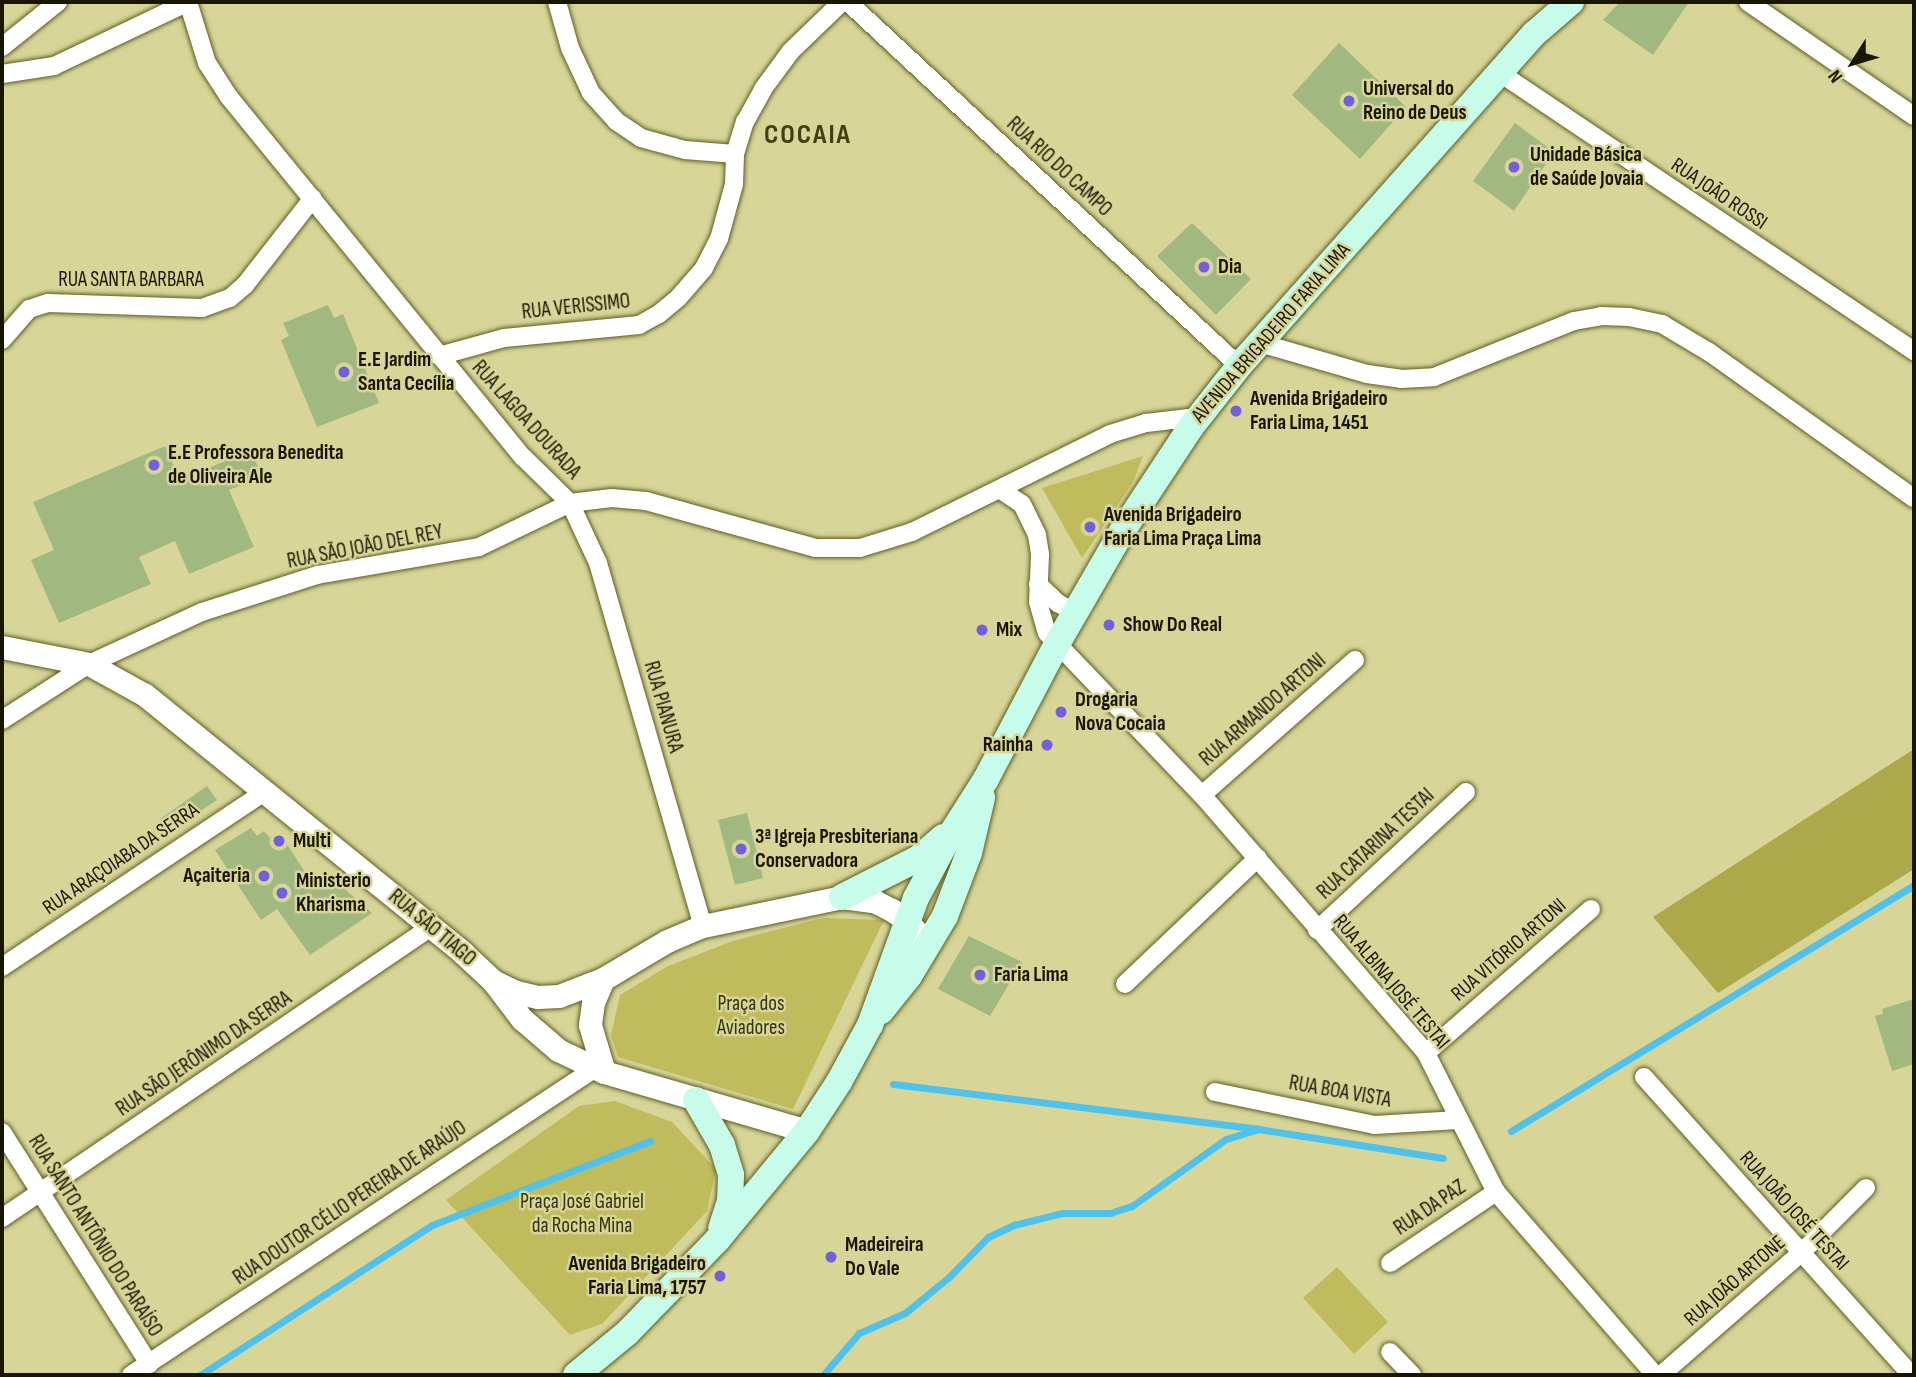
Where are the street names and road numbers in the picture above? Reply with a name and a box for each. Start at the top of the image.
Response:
street label: RUA RIO DO CAMPO [1001,112,1117,222]
street label: RUA JOÃO ROSSI [1666,153,1772,235]
street label: AVENIDA BRIGADEIRO FARIA LIMA [1186,238,1356,428]
street label: RUA SANTA BARBARA [58,267,204,293]
street label: RUA VERISSIMO [521,289,631,325]
street label: RUA LAGOA DOURADA [466,356,586,484]
street label: RUA SÃO JOÃO DEL REY [285,520,445,574]
street label: RUA ARMANDO ARTONI [1195,648,1331,772]
street label: RUA PIANURA [638,658,688,756]
street label: RUA CATARINA TESTAI [1312,783,1440,905]
street label: RUA ARAÇOIABA DA SERRA [38,797,204,921]
street label: RUA SÃO TIAGO [383,884,481,972]
street label: RUA VITÓRIO ARTONI [1446,893,1572,1007]
street label: RUA ALBINA JOSÉ TESTAI [1327,910,1455,1054]
street label: RUA SÃO JERÔNIMO DA SERRA [112,986,296,1122]
street label: RUA BOA VISTA [1287,1071,1393,1113]
street label: RUA DOUTOR CÉLIO PEREIRA DE ARAÚJO [229,1115,471,1291]
street label: RUA SANTO ANTÔNIO DO PARAÍSO [23,1131,167,1341]
street label: RUA JOÃO JOSÉ TESTAI [1734,1146,1854,1276]
street label: RUA DA PAZ [1389,1175,1471,1241]
street label: RUA JOÃO ARTONE [1679,1230,1791,1332]

